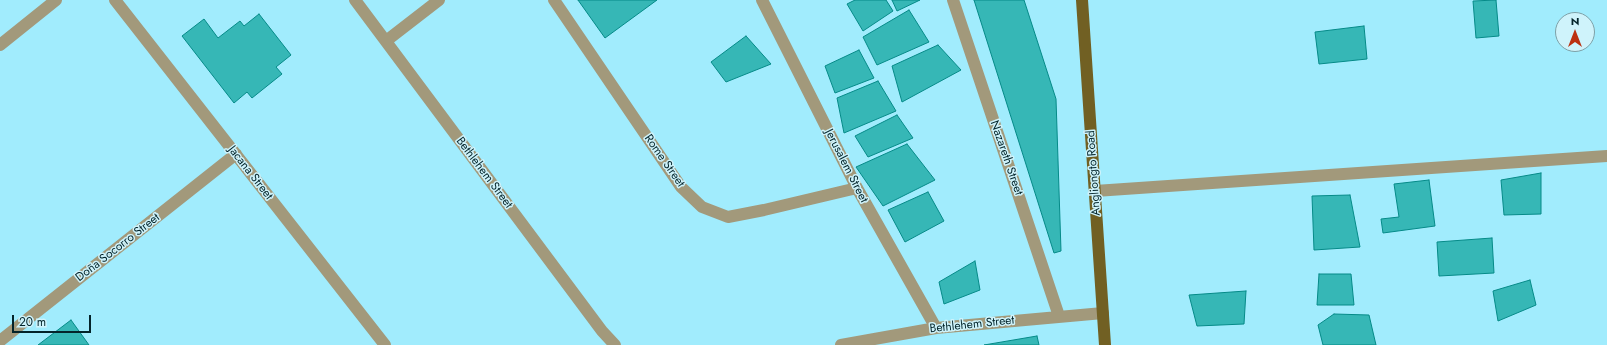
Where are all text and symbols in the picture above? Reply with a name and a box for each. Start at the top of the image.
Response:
north arrow [1555,12,1595,52]
text: N [1571,13,1579,29]
street label: Nazareth Street [987,119,1025,197]
street label: Jerusalem Street [821,127,871,205]
street label: Angliongto Road [1084,130,1104,216]
street label: Rome Street [641,132,687,190]
street label: Bethlehem Street [453,135,515,211]
street label: Jacana Street [224,143,276,203]
street label: Doña Socorro Street [73,211,163,285]
scale bar [14,307,93,333]
text: 20 m [19,313,46,331]
street label: Bethlehem Street [929,313,1015,337]

